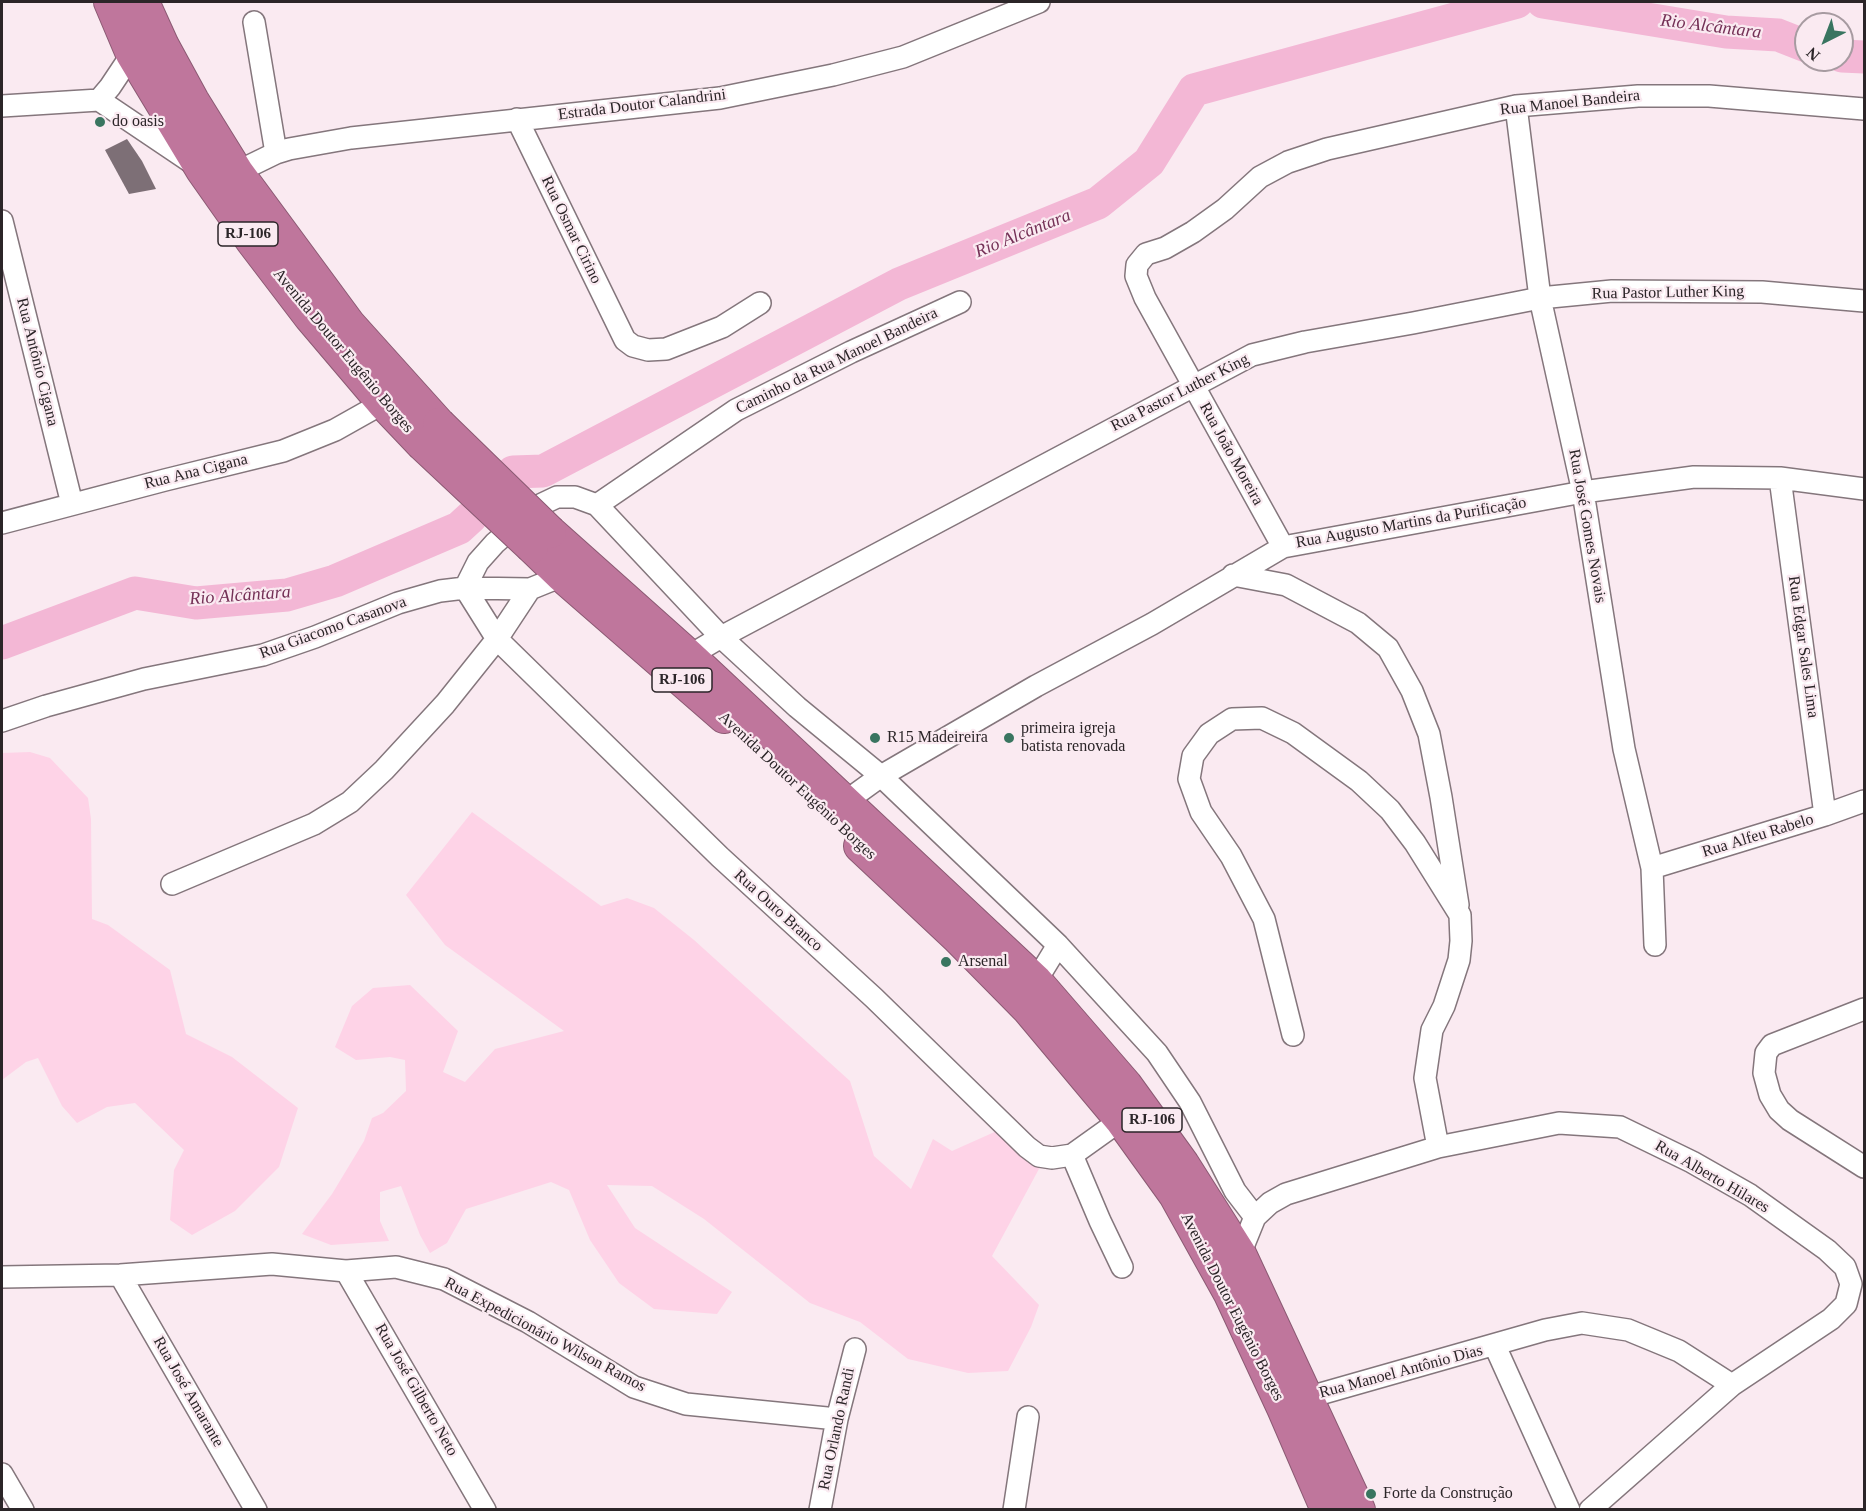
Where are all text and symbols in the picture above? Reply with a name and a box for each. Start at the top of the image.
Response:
water label: Rio Alcântara [1659,10,1763,44]
north arrow [1794,12,1854,72]
text: N [1803,44,1823,64]
street label: Estrada Doutor Calandrini [557,85,727,125]
street label: Rua Manoel Bandeira [1499,86,1641,120]
place label: do oasis [112,112,164,132]
marker: do oasis [93,115,107,129]
street label: Rua Osmar Cirino [537,173,605,287]
water label: Rio Alcântara [972,205,1074,263]
road number: RJ-106 [218,222,278,246]
street label: Avenida Doutor Eugênio Borges [269,265,417,437]
street label: Rua Pastor Luther King [1592,282,1744,304]
street label: Rua Antônio Cigana [12,296,62,428]
street label: Caminho da Rua Manoel Bandeira [733,304,941,418]
street label: Rua Pastor Luther King [1108,350,1252,436]
street label: Rua João Moreira [1195,399,1267,509]
street label: Rua José Gomes Novais [1564,448,1610,604]
street label: Rua Ana Cigana [142,450,250,494]
street label: Rua Augusto Martins da Purificação [1294,493,1528,553]
street label: Rua Edgar Sales Lima [1784,575,1822,719]
water label: Rio Alcântara [189,582,291,610]
street label: Rua Giacomo Casanova [257,593,409,663]
road number: RJ-106 [652,668,712,692]
street label: Avenida Doutor Eugênio Borges [714,708,880,864]
place label: primeira igreja batista renovada [1021,719,1125,757]
place label: R15 Madeireira [887,728,988,748]
marker: R15 Madeireira [868,731,882,745]
marker: primeira igreja batista renovada [1002,731,1016,745]
street label: Rua Alfeu Rabelo [1700,810,1816,862]
street label: Rua Ouro Branco [730,866,826,956]
place label: Arsenal [958,952,1008,972]
marker: Arsenal [939,955,953,969]
road number: RJ-106 [1122,1108,1182,1132]
street label: Rua Alberto Hilares [1651,1136,1773,1218]
street label: Avenida Doutor Eugênio Borges [1176,1210,1288,1404]
street label: Rua Expedicionário Wilson Ramos [441,1274,649,1396]
street label: Rua José Gilberto Neto [370,1320,462,1460]
street label: Rua José Amarante [149,1333,227,1451]
street label: Rua Manoel Antônio Dias [1317,1341,1485,1403]
street label: Rua Orlando Randi [815,1366,859,1492]
place label: Forte da Construção [1383,1484,1513,1504]
marker: Forte da Construção [1364,1487,1378,1501]

